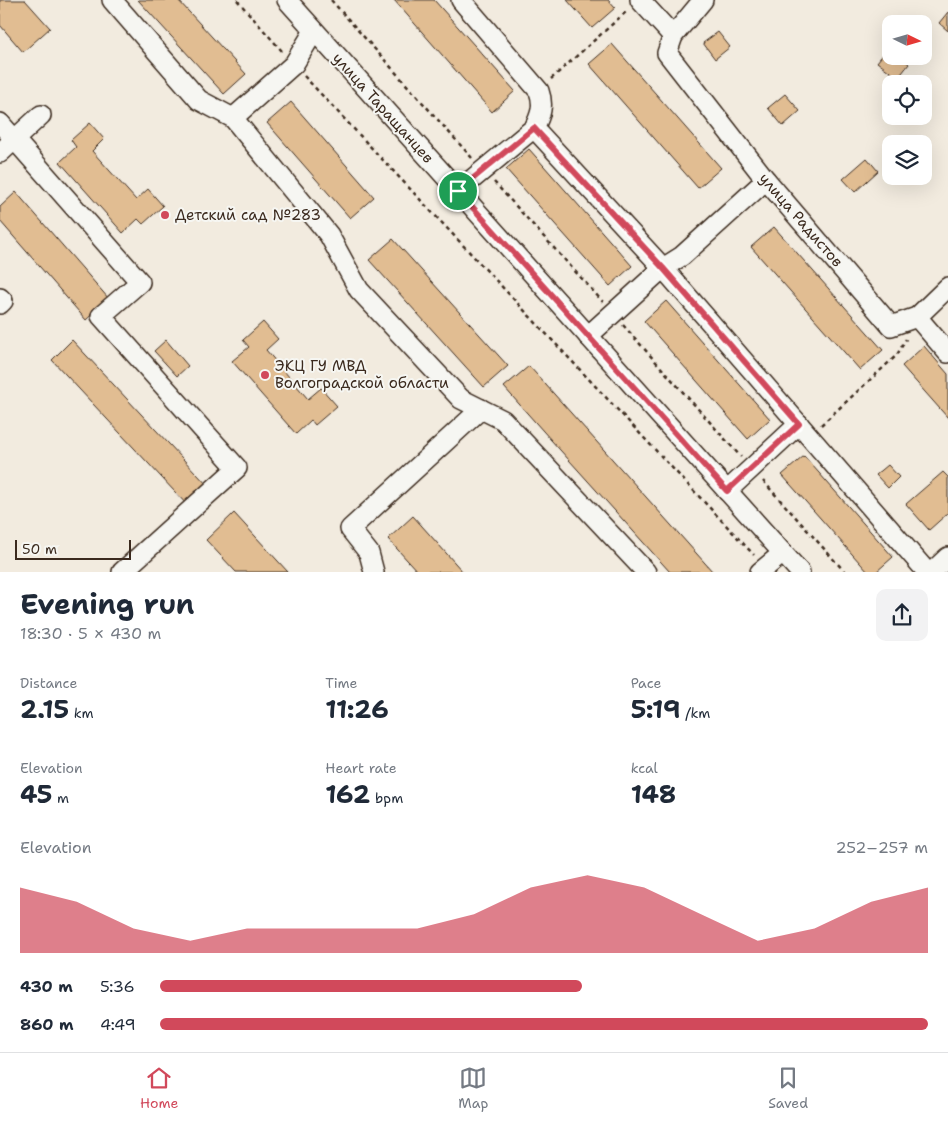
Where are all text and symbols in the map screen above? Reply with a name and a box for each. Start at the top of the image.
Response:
north arrow [882,15,932,65]
map controls [882,15,932,185]
street label: улица Таращанцев [328,49,438,168]
button: locate [882,75,932,125]
button: layers [882,135,932,185]
street label: улица Радистов [755,169,847,271]
pin [437,170,479,212]
icon: arrive [444,177,472,205]
place label: Детский сад №283 [175,205,321,225]
marker: Детский сад №283 [159,209,171,221]
place label: ЭКЦ ГУ МВД Волгоградской области [275,356,449,393]
marker: ЭКЦ ГУ МВД Волгоградской области [259,369,271,381]
scale bar [15,537,131,560]
text: 50 m [22,540,57,558]
text: Evening run [20,585,195,623]
button: share [876,589,928,641]
text: 18:30 · 5 × 430 m [20,623,161,644]
text: Distance [20,674,77,692]
text: Time [325,674,357,692]
text: Pace [631,674,661,692]
text: 2.15 [20,692,69,726]
text: 11:26 [325,692,389,726]
text: 5:19 [631,692,681,726]
text: km [69,704,94,722]
text: /km [681,704,710,722]
text: Elevation [20,759,83,777]
text: Heart rate [325,759,397,777]
text: kcal [631,759,658,777]
text: 45 [20,777,52,811]
text: 162 [325,777,370,811]
text: 148 [631,777,676,811]
text: m [52,789,69,807]
text: bpm [370,789,403,807]
text: Elevation [20,837,92,858]
text: 252–257 m [835,837,928,858]
text: 430 m [20,976,73,997]
text: 5:36 [100,976,135,997]
text: 860 m [20,1014,74,1035]
text: 4:49 [100,1014,136,1035]
tab: Home [140,1064,178,1112]
tab: Map [458,1064,488,1112]
tab: Saved [768,1064,808,1112]

